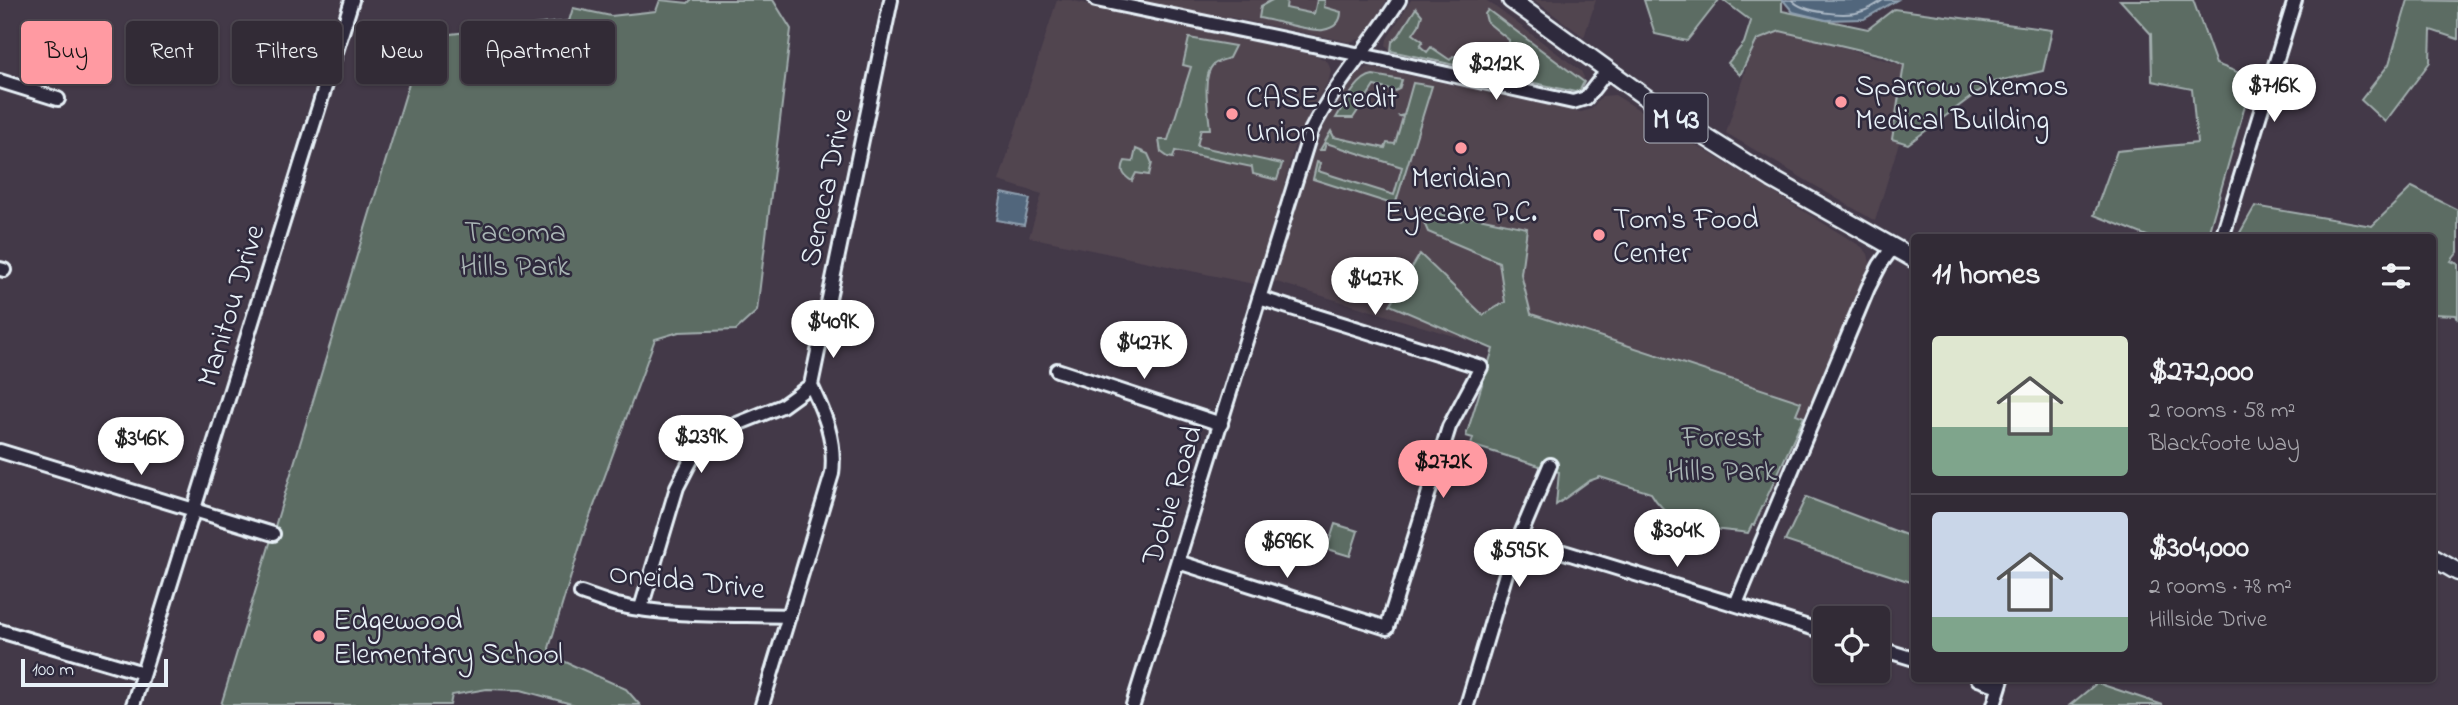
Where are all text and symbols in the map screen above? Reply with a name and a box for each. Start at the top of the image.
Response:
chip: Buy [21,21,112,84]
chip: Rent [126,21,218,84]
chip: Filters [232,21,342,84]
chip: New [356,21,447,84]
chip: Apartment [461,21,615,84]
pin: $212K [1447,42,1545,102]
text: $212K [1468,48,1524,81]
pin: $716K [2225,64,2323,124]
place label: Sparrow Okemos Medical Building [1855,66,2069,144]
text: $716K [2248,70,2300,103]
place label: CASE Credit Union [1246,78,1397,156]
road number: M 43 [1644,94,1708,142]
marker: Sparrow Okemos Medical Building [1833,94,1849,110]
street label: Seneca Drive [790,104,866,271]
marker: CASE Credit Union [1224,106,1240,122]
marker: Meridian Eyecare P.C. [1453,140,1469,156]
place label: Meridian Eyecare P.C. [1385,158,1537,236]
place label: Tom's Food Center [1613,199,1759,277]
park label: Tacoma Hills Park [460,212,571,290]
street label: Manitou Drive [187,219,279,392]
marker: Tom's Food Center [1591,227,1607,243]
text: 11 homes [1932,254,2040,298]
icon: filters [2377,257,2415,295]
pin: $427K [1326,258,1424,317]
text: $427K [1347,263,1403,296]
pin: $409K [784,300,882,360]
text: $409K [807,306,859,339]
pin: $427K [1095,322,1193,381]
text: $427K [1116,327,1172,360]
text: $272,000 [2149,351,2253,395]
icon: home [1988,364,2072,448]
text: 2 rooms · 58 m² [2149,395,2295,428]
pin: $239K [652,416,750,475]
park label: Forest Hills Park [1667,417,1778,495]
pin: $346K [92,418,190,477]
street label: Dobie Road [1131,420,1216,572]
text: $239K [675,421,727,454]
text: $346K [114,423,168,456]
text: Blackfoote Way [2149,428,2300,461]
pin: $272K [1394,440,1492,500]
text: $272K [1414,446,1472,479]
pin: $304K [1628,510,1726,569]
text: $304K [1650,515,1704,548]
pin: $696K [1238,520,1336,580]
text: $696K [1261,526,1313,559]
text: $304,000 [2149,527,2249,571]
pin: $595K [1470,530,1568,589]
text: $595K [1490,535,1548,568]
icon: home [1988,540,2072,624]
street label: Oneida Drive [607,553,767,613]
text: 2 rooms · 78 m² [2149,571,2292,604]
place label: Edgewood Elementary School [333,600,563,678]
text: Hillside Drive [2149,604,2267,637]
map controls [1813,606,1890,683]
button: locate [1813,606,1890,683]
marker: Edgewood Elementary School [311,628,327,644]
scale bar [21,656,168,688]
text: 100 m [32,657,74,684]

